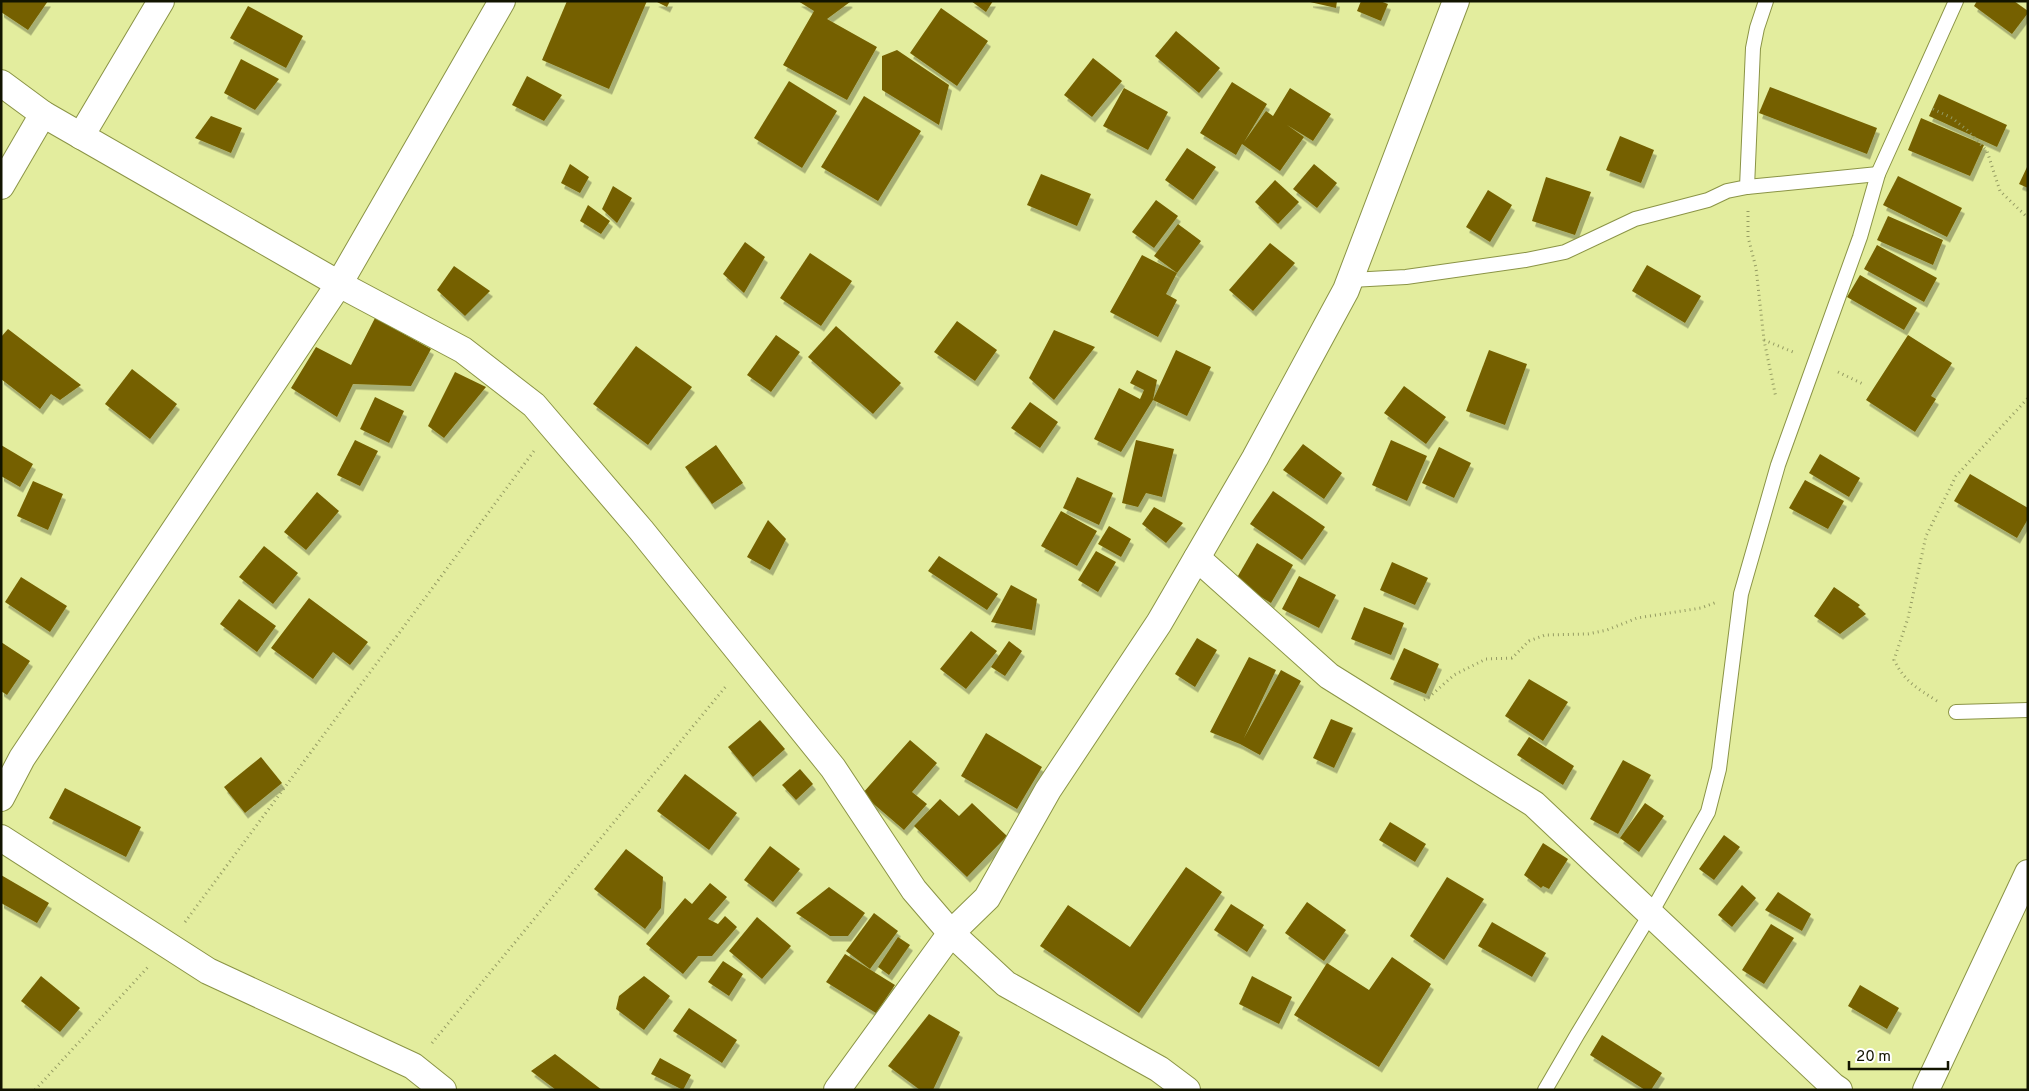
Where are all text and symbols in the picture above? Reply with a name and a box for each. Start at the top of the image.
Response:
scale bar [1849,1038,1948,1070]
text: 20 m [1856,1048,1891,1067]

